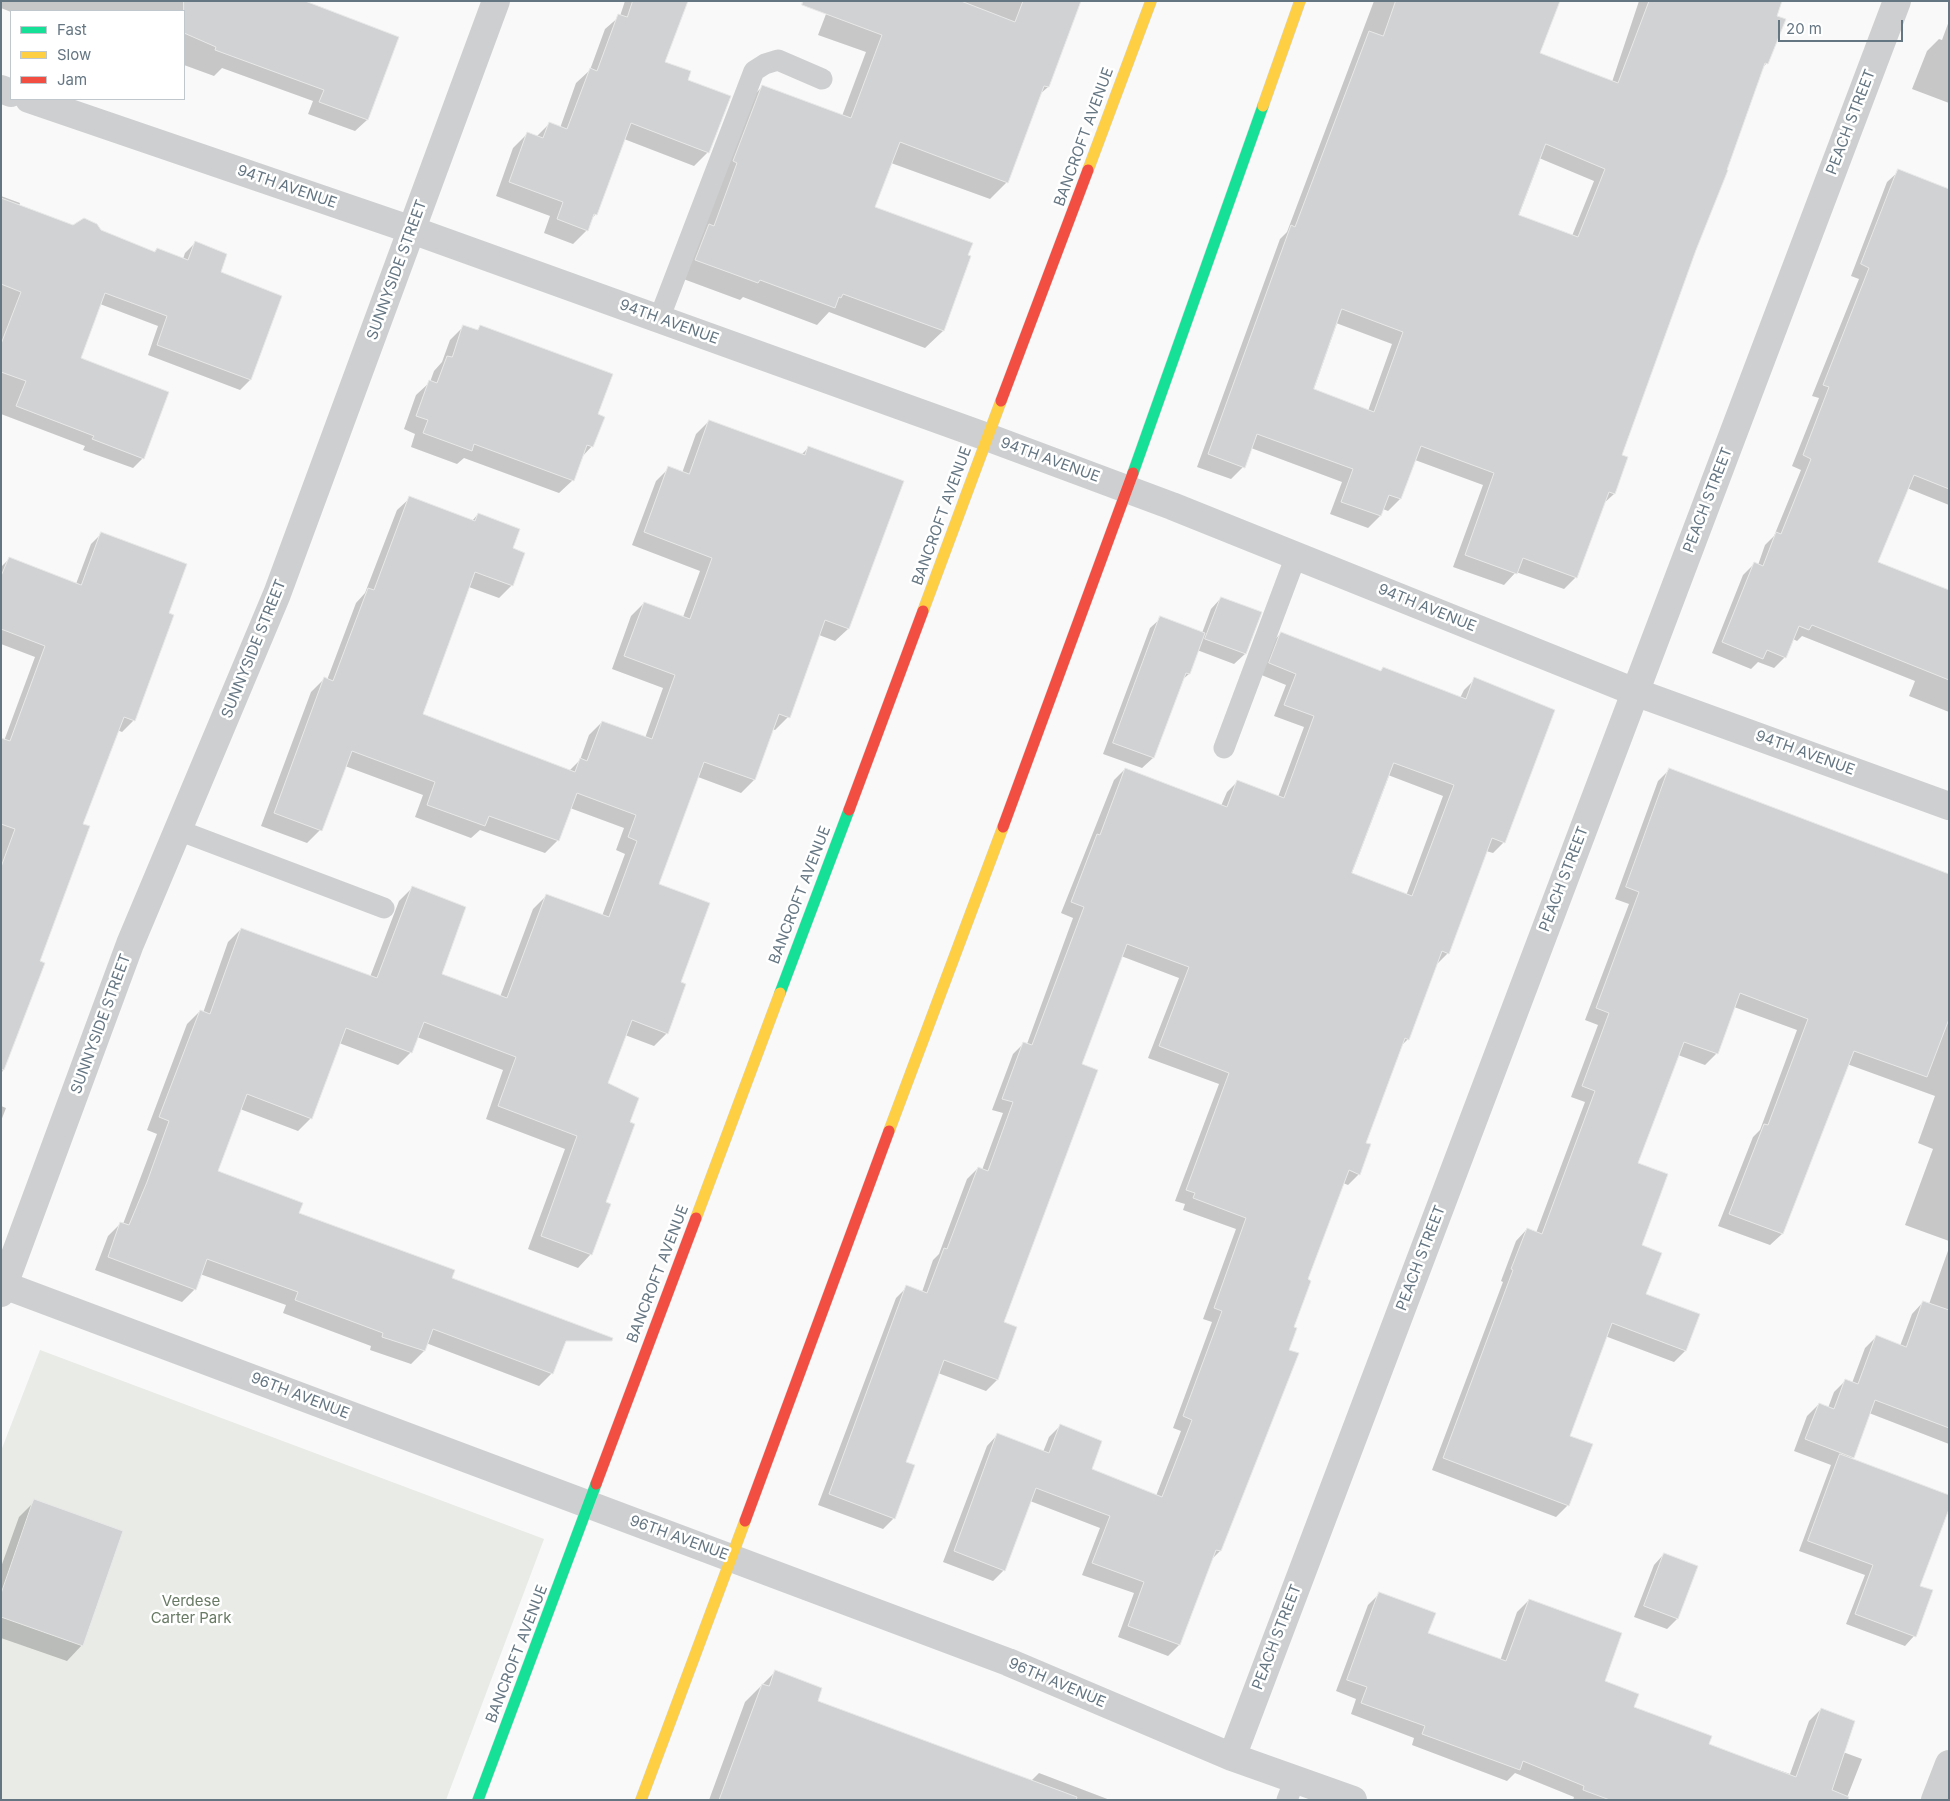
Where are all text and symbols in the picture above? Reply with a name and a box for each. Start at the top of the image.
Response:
legend [10,10,185,100]
scale bar [1780,10,1905,42]
text: 20 m [1786,19,1822,38]
text: Fast [57,20,87,39]
text: Slow [57,45,91,64]
street label: BANCROFT AVENUE [1050,65,1118,209]
street label: PEACH STREET [1823,67,1879,177]
text: Jam [57,70,87,89]
street label: 94TH AVENUE [235,162,339,212]
street label: SUNNYSIDE STREET [363,197,431,343]
street label: 94TH AVENUE [617,296,721,348]
street label: 94TH AVENUE [998,434,1102,486]
street label: BANCROFT AVENUE [908,444,976,588]
street label: PEACH STREET [1680,445,1736,555]
street label: SUNNYSIDE STREET [218,577,290,721]
street label: 94TH AVENUE [1375,580,1479,636]
street label: 94TH AVENUE [1753,727,1857,779]
street label: BANCROFT AVENUE [765,823,835,967]
street label: PEACH STREET [1536,824,1592,934]
street label: SUNNYSIDE STREET [67,951,135,1097]
street label: BANCROFT AVENUE [623,1202,693,1346]
street label: PEACH STREET [1393,1203,1449,1313]
street label: 96TH AVENUE [248,1369,352,1423]
street label: 96TH AVENUE [627,1512,731,1564]
street label: BANCROFT AVENUE [482,1582,552,1726]
street label: PEACH STREET [1249,1582,1305,1692]
park label: Verdese Carter Park [151,1592,231,1627]
street label: 96TH AVENUE [1006,1654,1108,1712]

